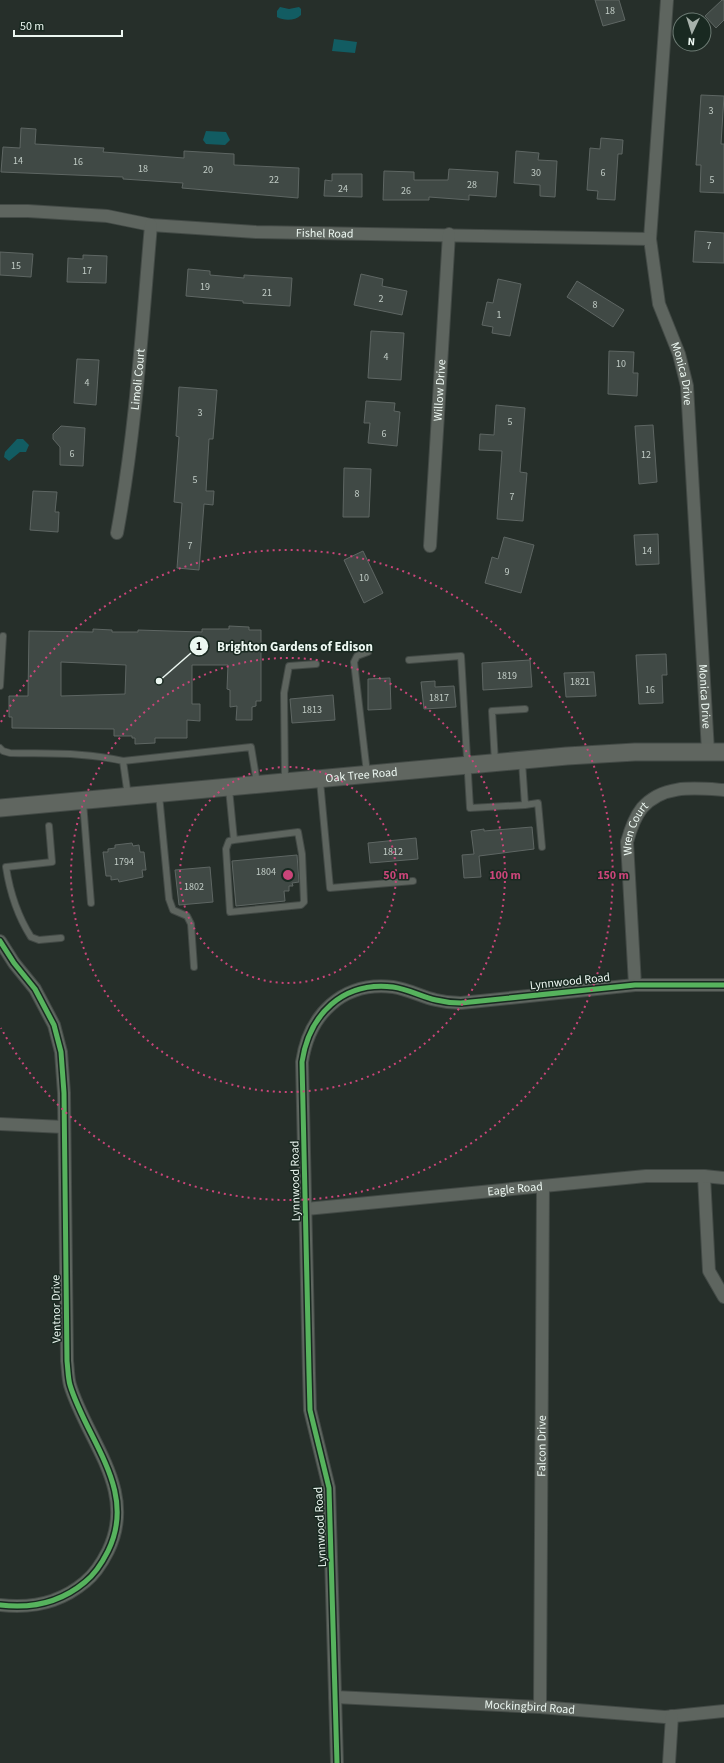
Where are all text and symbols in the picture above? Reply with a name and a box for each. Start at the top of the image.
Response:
house number: 18 [605,4,615,18]
scale bar [14,12,122,38]
north arrow [672,12,712,52]
text: 50 m [20,18,44,35]
text: N [687,34,696,49]
house number: 3 [709,104,714,118]
house number: 14 [13,154,23,168]
house number: 16 [73,155,83,169]
house number: 18 [138,162,148,176]
house number: 20 [203,163,213,177]
house number: 30 [531,166,541,180]
house number: 6 [601,166,606,180]
house number: 22 [269,173,279,187]
house number: 5 [710,173,715,187]
house number: 28 [467,178,477,192]
house number: 24 [338,182,348,196]
house number: 26 [401,184,411,198]
street label: Fishel Road [296,225,354,243]
house number: 7 [707,239,712,253]
house number: 15 [11,259,21,273]
house number: 17 [82,264,92,278]
house number: 19 [200,280,210,294]
house number: 21 [262,286,272,300]
house number: 2 [379,292,384,306]
house number: 8 [593,298,598,312]
house number: 1 [497,308,502,322]
street label: Monica Drive [666,340,696,406]
street label: Limoli Court [127,348,150,411]
house number: 4 [384,350,389,364]
house number: 10 [616,357,626,371]
street label: Willow Drive [430,359,450,422]
house number: 4 [85,376,90,390]
house number: 3 [198,406,203,420]
house number: 5 [508,415,513,429]
house number: 6 [382,427,387,441]
house number: 6 [70,447,75,461]
house number: 12 [641,448,651,462]
house number: 5 [193,473,198,487]
house number: 8 [355,487,360,501]
house number: 7 [510,490,515,504]
house number: 7 [188,539,193,553]
house number: 14 [642,544,652,558]
house number: 9 [505,565,510,579]
house number: 10 [359,571,369,585]
callout: Brighton Gardens of Edison [189,634,381,659]
text: 1 [196,638,202,655]
text: Brighton Gardens of Edison [217,638,373,656]
street label: Monica Drive [694,664,715,729]
house number: 1819 [497,669,517,683]
house number: 1821 [570,675,590,689]
house number: 16 [645,683,655,697]
house number: 1817 [429,691,449,705]
house number: 1813 [302,703,322,717]
street label: Oak Tree Road [325,764,398,787]
street label: Wren Court [619,798,652,856]
house number: 1812 [383,845,403,859]
house number: 1794 [114,855,134,869]
house number: 1804 [256,865,276,879]
text: 50 m [383,867,409,884]
text: 100 m [489,867,521,884]
text: 150 m [597,867,629,884]
centre of rings [281,868,295,882]
house number: 1802 [184,880,204,894]
street label: Lynnwood Road [529,969,611,994]
street label: Lynnwood Road [286,1141,305,1221]
street label: Eagle Road [487,1178,544,1200]
street label: Ventnor Drive [47,1275,66,1343]
street label: Falcon Drive [533,1415,551,1477]
street label: Lynnwood Road [310,1486,331,1568]
street label: Mockingbird Road [484,1696,576,1719]

